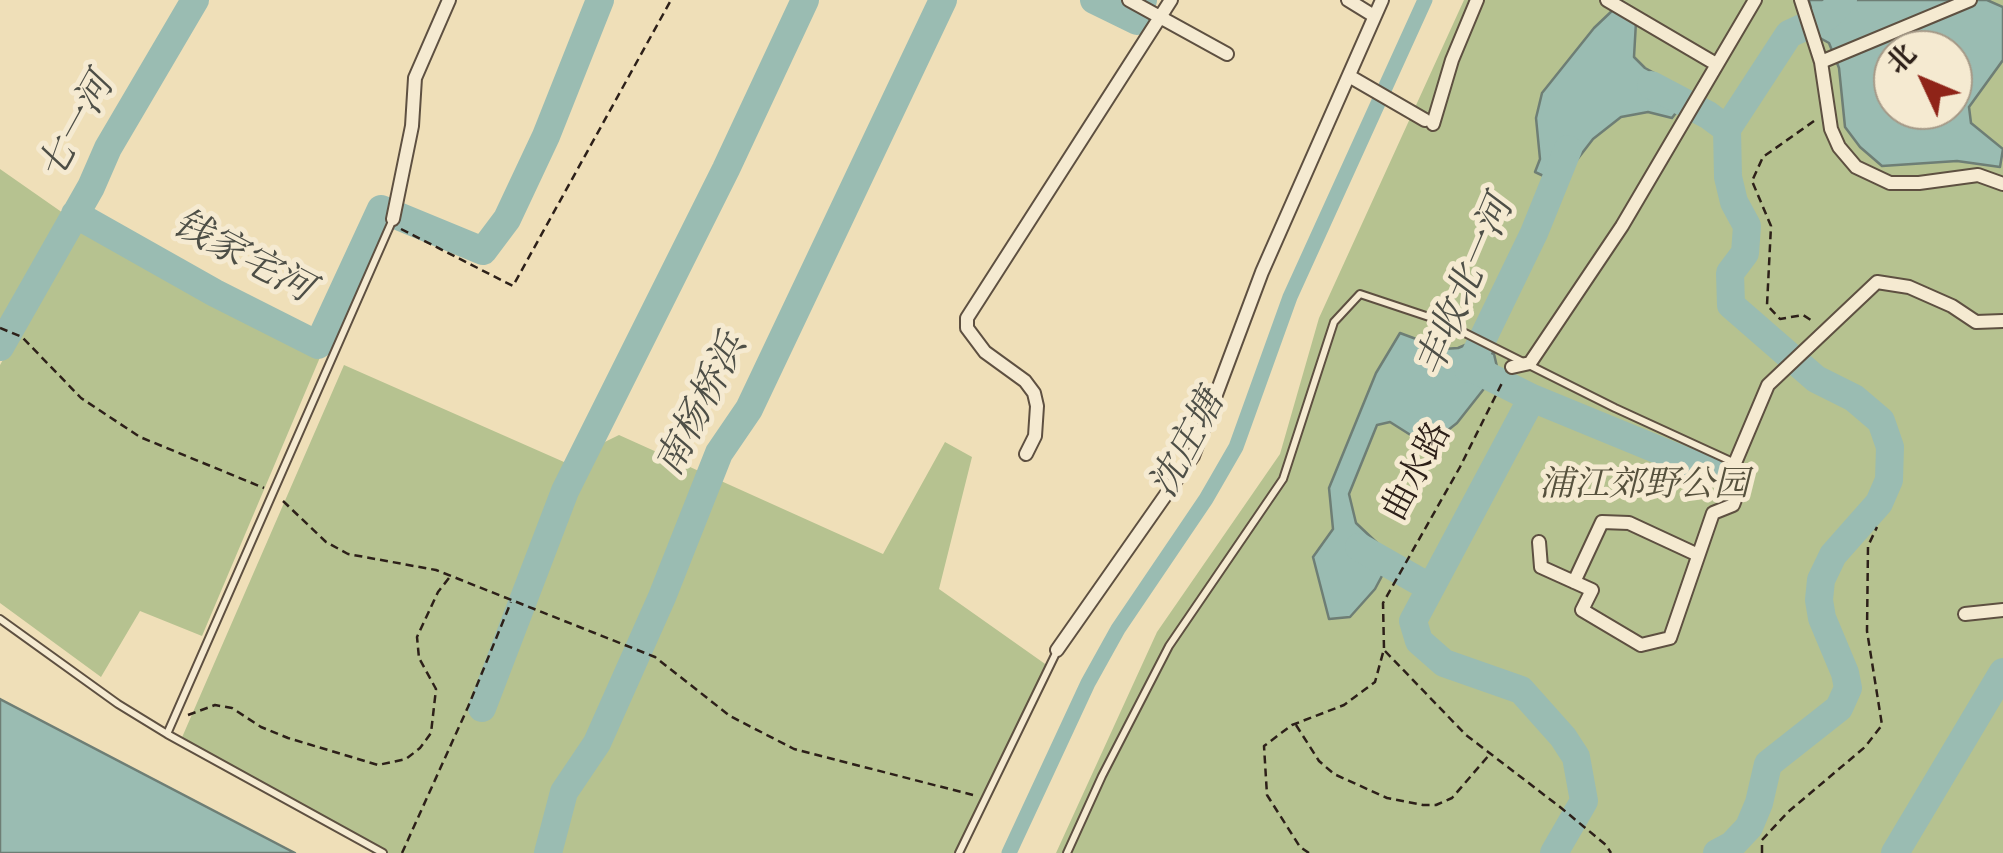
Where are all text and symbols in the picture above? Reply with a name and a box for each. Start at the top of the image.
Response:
north arrow [1873,30,1973,130]
text: 北 [1879,37,1926,84]
water label: 七一河 [32,68,128,190]
water label: 丰收北一河 [1411,192,1527,384]
water label: 钱家宅河 [163,204,319,316]
water label: 南杨桥浜 [650,329,760,485]
water label: 沈庄塘 [1144,385,1238,507]
street label: 曲水路 [1377,417,1463,529]
park label: 浦江郊野公园 [1539,468,1749,510]

